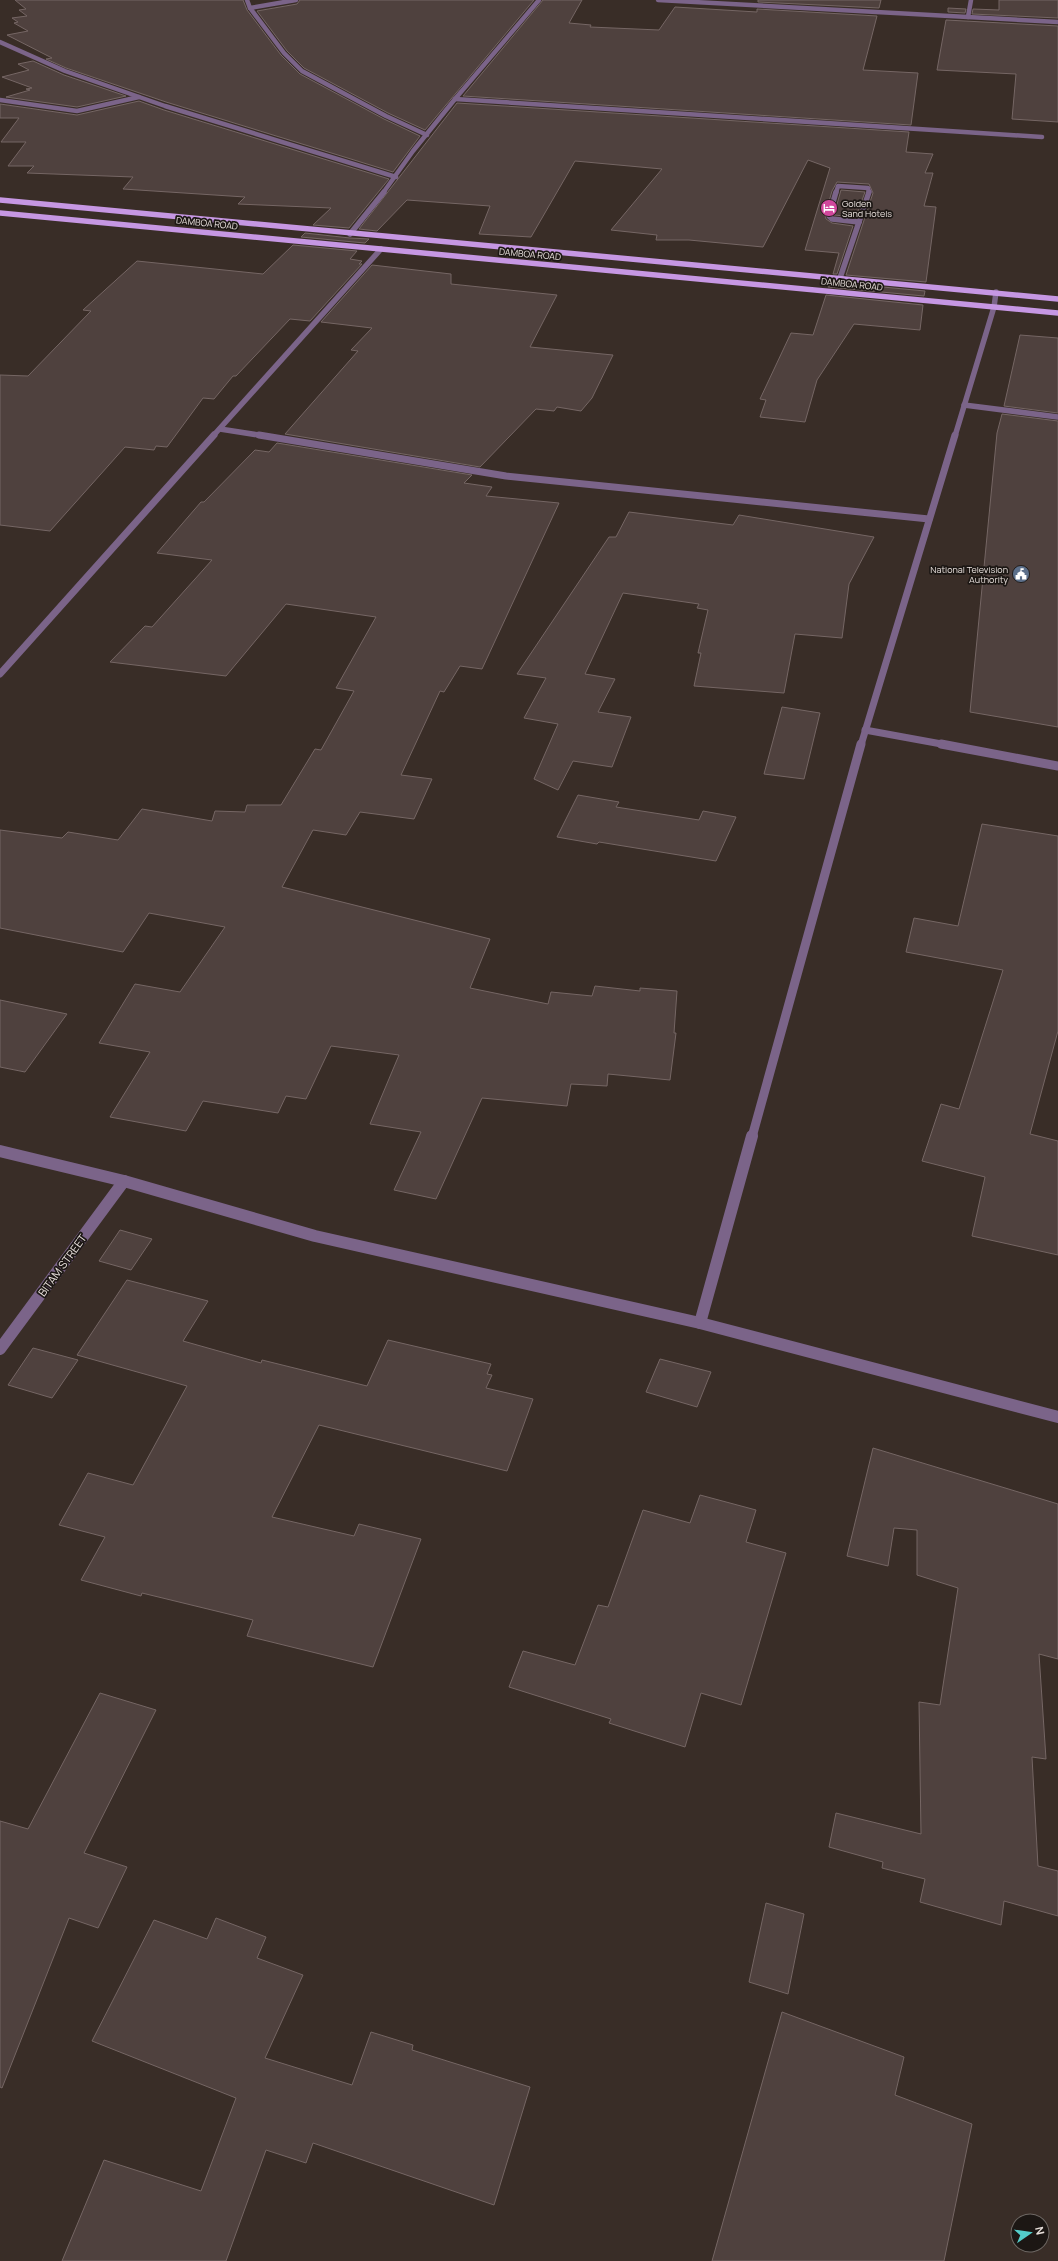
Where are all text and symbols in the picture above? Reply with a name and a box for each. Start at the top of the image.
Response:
place label: Golden Sand Hotels [842,197,892,220]
hotel icon: Golden Sand Hotels [819,198,839,218]
street label: DAMBOA ROAD [175,213,239,233]
street label: DAMBOA ROAD [498,245,562,263]
street label: DAMBOA ROAD [820,274,884,294]
place label: National Television Authority [930,563,1008,586]
public building icon: National Television Authority [1011,564,1031,584]
street label: BITAM STREET [34,1231,90,1299]
north arrow [1010,2213,1050,2253]
text: N [1032,2225,1048,2236]

